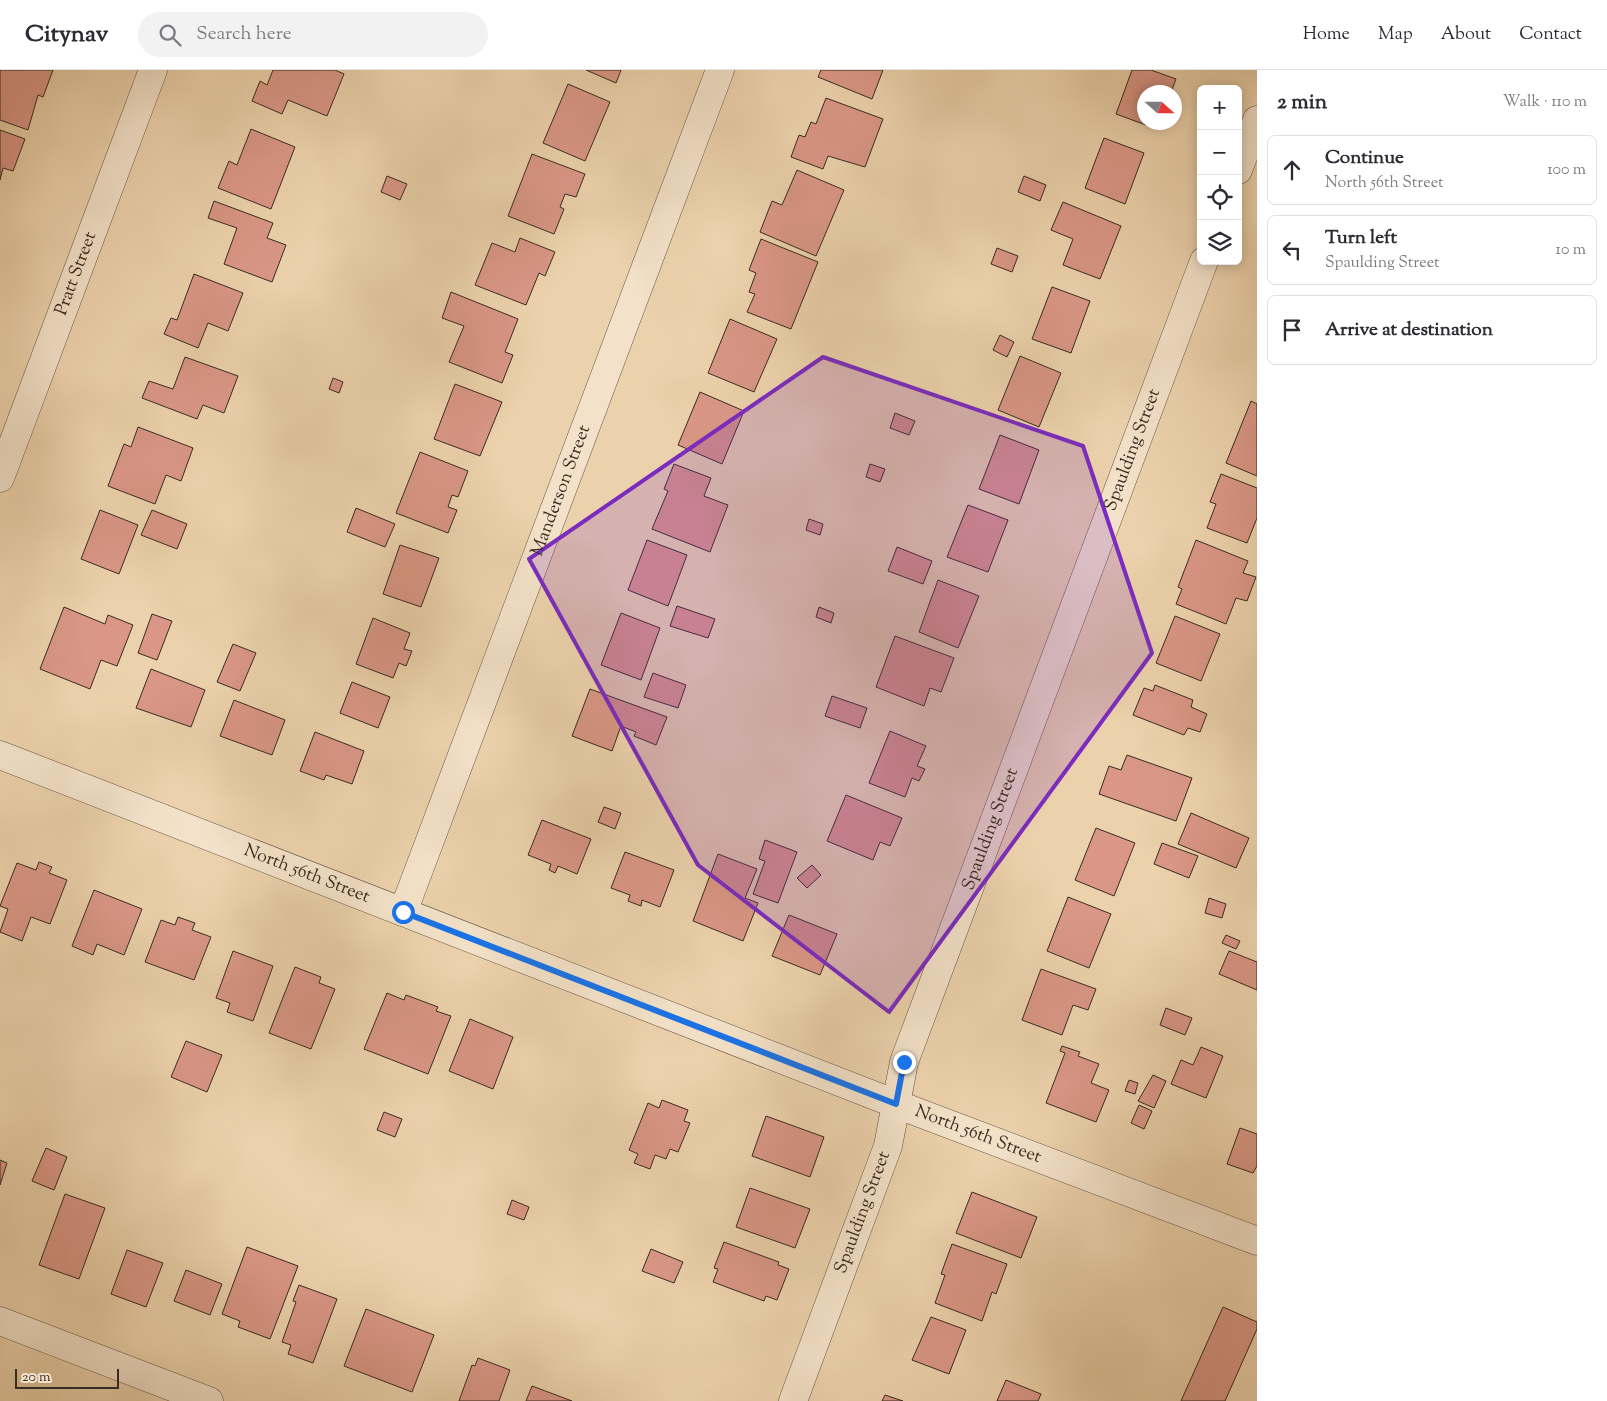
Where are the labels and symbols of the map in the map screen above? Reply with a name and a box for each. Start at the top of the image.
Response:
north arrow [1137,85,1182,130]
street label: Pratt Street [49,228,104,319]
street label: Spaulding Street [1098,385,1168,515]
street label: Manderson Street [525,422,598,560]
street label: Spaulding Street [956,764,1026,894]
street label: North 56th Street [240,838,373,911]
route start [392,901,415,924]
route end [893,1051,916,1074]
street label: North 56th Street [911,1099,1045,1171]
street label: Spaulding Street [828,1148,898,1278]
scale bar [15,1366,119,1389]

